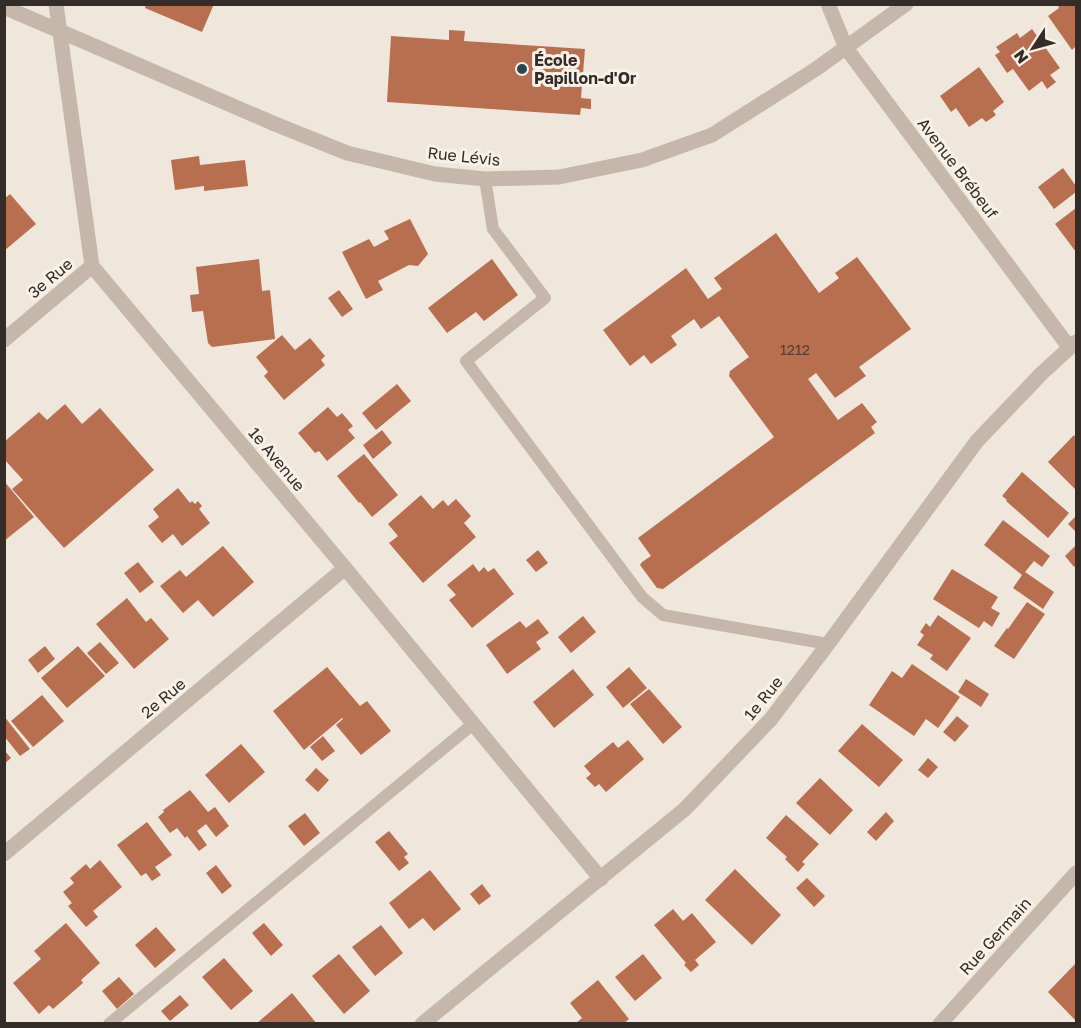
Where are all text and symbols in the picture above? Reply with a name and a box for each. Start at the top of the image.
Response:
north arrow [1003,18,1063,78]
text: N [1009,46,1033,68]
place label: École Papillon-d'Or [534,50,636,88]
marker: École Papillon-d'Or [515,62,529,76]
street label: Avenue Brébeuf [914,114,1003,223]
street label: Rue Lévis [427,142,501,170]
street label: 3e Rue [24,254,76,302]
house number: 1212 [780,341,810,358]
street label: 1e Avenue [244,423,310,495]
street label: 1e Rue [739,672,787,724]
street label: 2e Rue [137,674,189,722]
street label: Rue Germain [955,893,1035,979]

